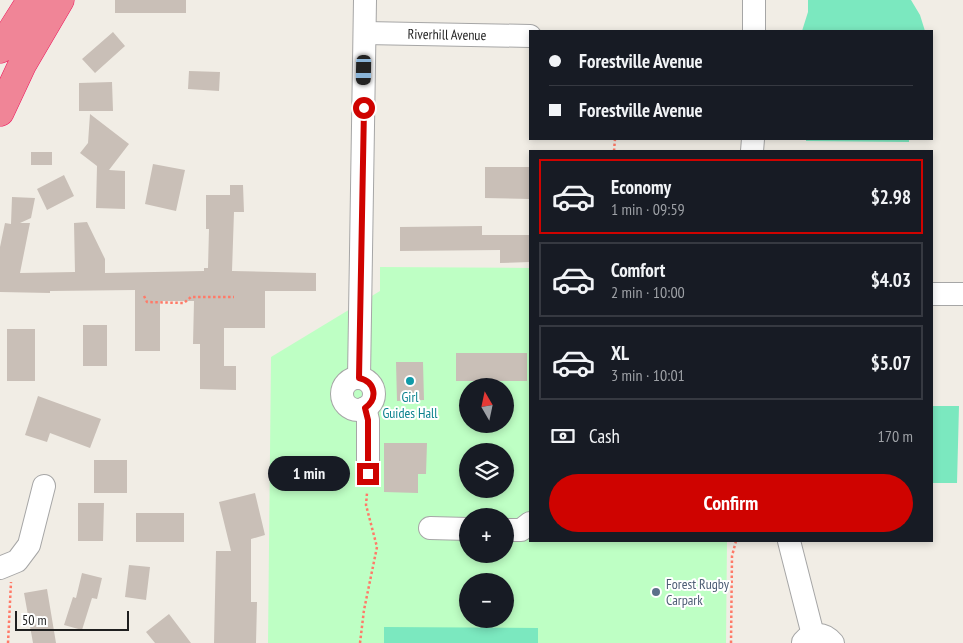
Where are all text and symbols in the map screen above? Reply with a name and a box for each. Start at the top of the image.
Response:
street label: Riverhill Avenue [407,25,487,44]
text: Forestville Avenue [579,49,703,73]
car [356,55,371,85]
route start [353,97,375,119]
text: Forestville Avenue [579,98,703,122]
icon: car [551,174,596,219]
text: Economy [611,175,671,199]
text: $2.98 [871,185,911,209]
text: 1 min · 09:59 [611,199,685,219]
icon: car [551,257,596,302]
text: Comfort [611,258,665,282]
text: $4.03 [871,268,911,292]
text: 2 min · 10:00 [611,282,685,302]
icon: car [551,340,596,385]
text: XL [611,341,629,365]
text: $5.07 [871,351,911,375]
text: 3 min · 10:01 [611,365,685,385]
marker: Girl Guides Hall [404,375,416,387]
north arrow [459,378,514,432]
map controls [459,378,514,628]
place label: Girl Guides Hall [382,388,438,422]
icon: cash [549,422,577,450]
text: Cash [589,424,620,448]
text: 170 m [878,426,913,446]
button: layers [459,443,514,498]
callout: 1 min [268,456,350,492]
text: 1 min [293,463,325,483]
route end [357,463,379,485]
button: Confirm [549,474,913,532]
button: + [459,508,514,563]
button: − [459,573,514,628]
place label: Forest Rugby Carpark [666,575,730,609]
marker: Forest Rugby Carpark [650,586,662,598]
scale bar [15,608,129,631]
text: 50 m [22,611,47,629]

